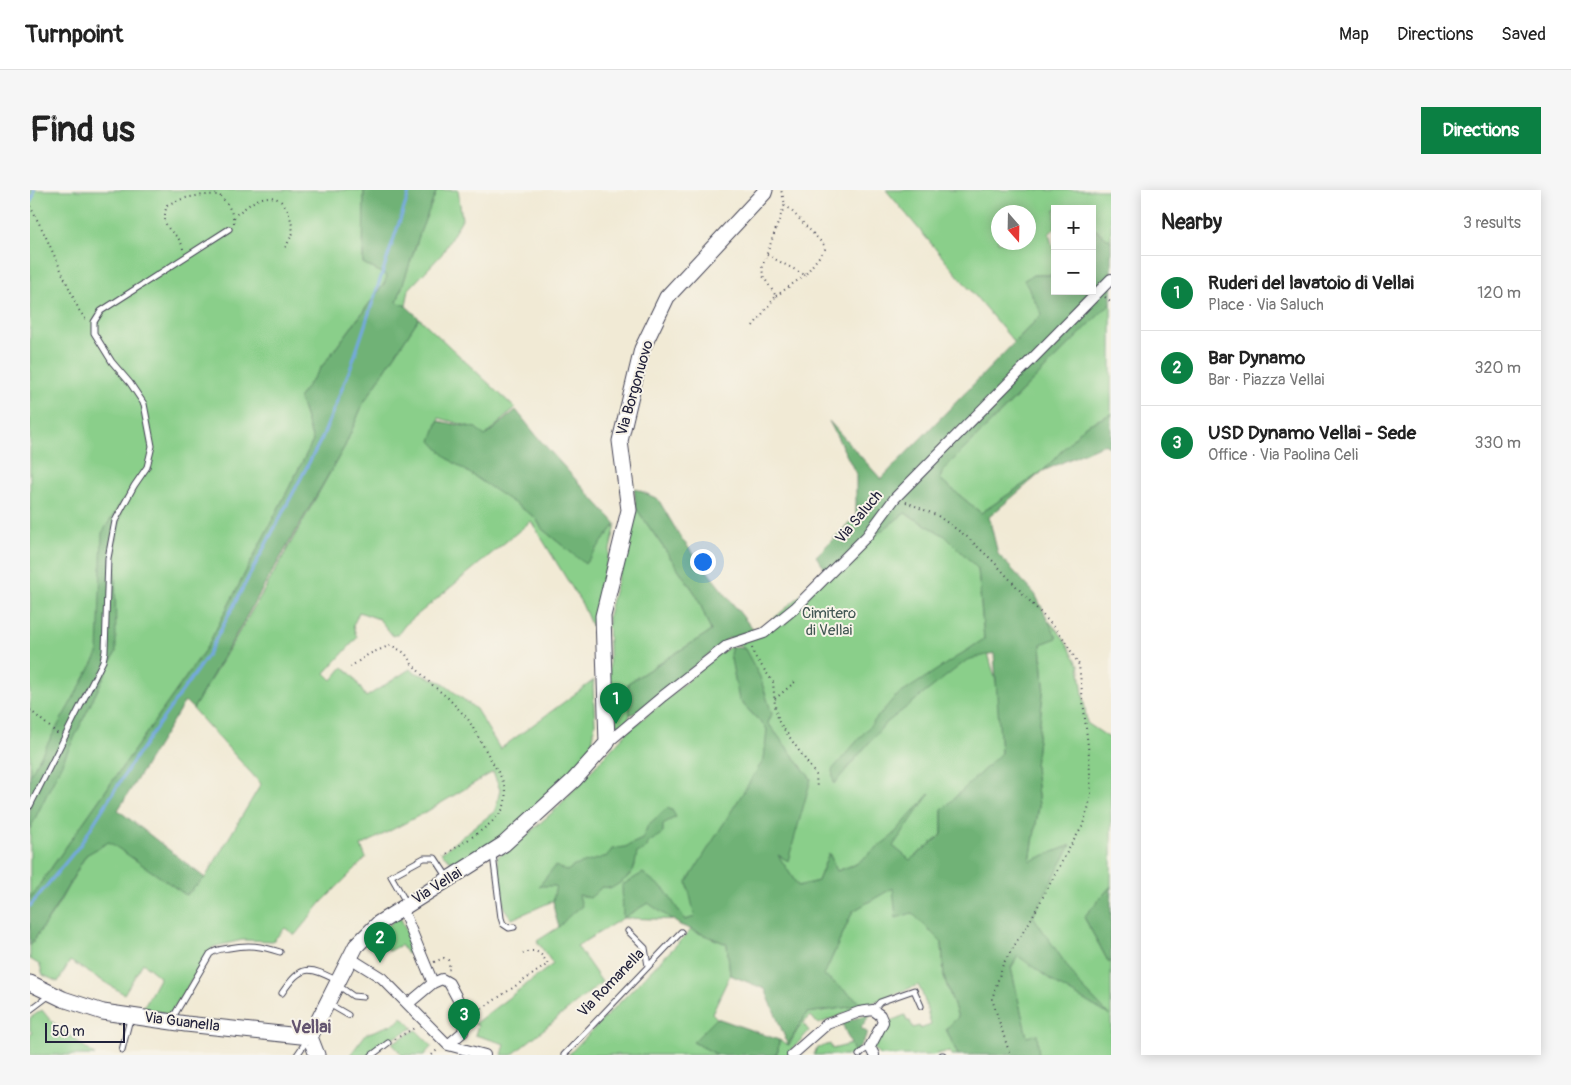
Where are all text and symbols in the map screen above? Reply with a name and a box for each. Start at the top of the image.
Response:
text: Turnpoint [25,20,123,49]
text: Map [1339,23,1369,46]
text: Directions [1397,23,1473,46]
text: Saved [1501,23,1546,46]
button: Directions [1421,107,1541,154]
text: Find us [30,108,135,152]
north arrow [991,205,1036,250]
map controls [1051,205,1096,295]
button: + [1051,205,1096,250]
text: Nearby [1161,209,1222,236]
text: 3 results [1463,213,1521,233]
button: − [1051,250,1096,295]
text: Ruderi del lavatoio di Vellai [1208,271,1414,295]
text: 1 [1174,283,1180,303]
text: 120 m [1477,283,1521,303]
text: Place · Via Saluch [1208,295,1324,315]
street label: Via Borgonuovo [612,338,658,438]
text: Bar Dynamo [1208,346,1305,370]
text: 2 [1173,358,1181,378]
text: 320 m [1475,358,1521,378]
text: Bar · Piazza Vellai [1208,370,1324,390]
text: USD Dynamo Vellai - Sede [1208,421,1416,445]
text: 3 [1173,433,1181,453]
text: 330 m [1475,433,1521,453]
text: Office · Via Paolina Celi [1208,445,1358,465]
street label: Via Saluch [831,487,887,547]
your location [690,549,716,575]
park label: Cimitero di Vellai [802,604,856,640]
pin: 1 [600,683,632,724]
street label: Via Vellai [409,863,466,909]
pin: 2 [364,922,396,963]
street label: Via Romanella [574,945,648,1021]
pin: 3 [448,999,480,1040]
street label: Via Guanella [143,1008,221,1036]
district label: Vellai [291,1016,331,1039]
scale bar [45,1020,125,1043]
text: 50 m [52,1023,85,1040]

